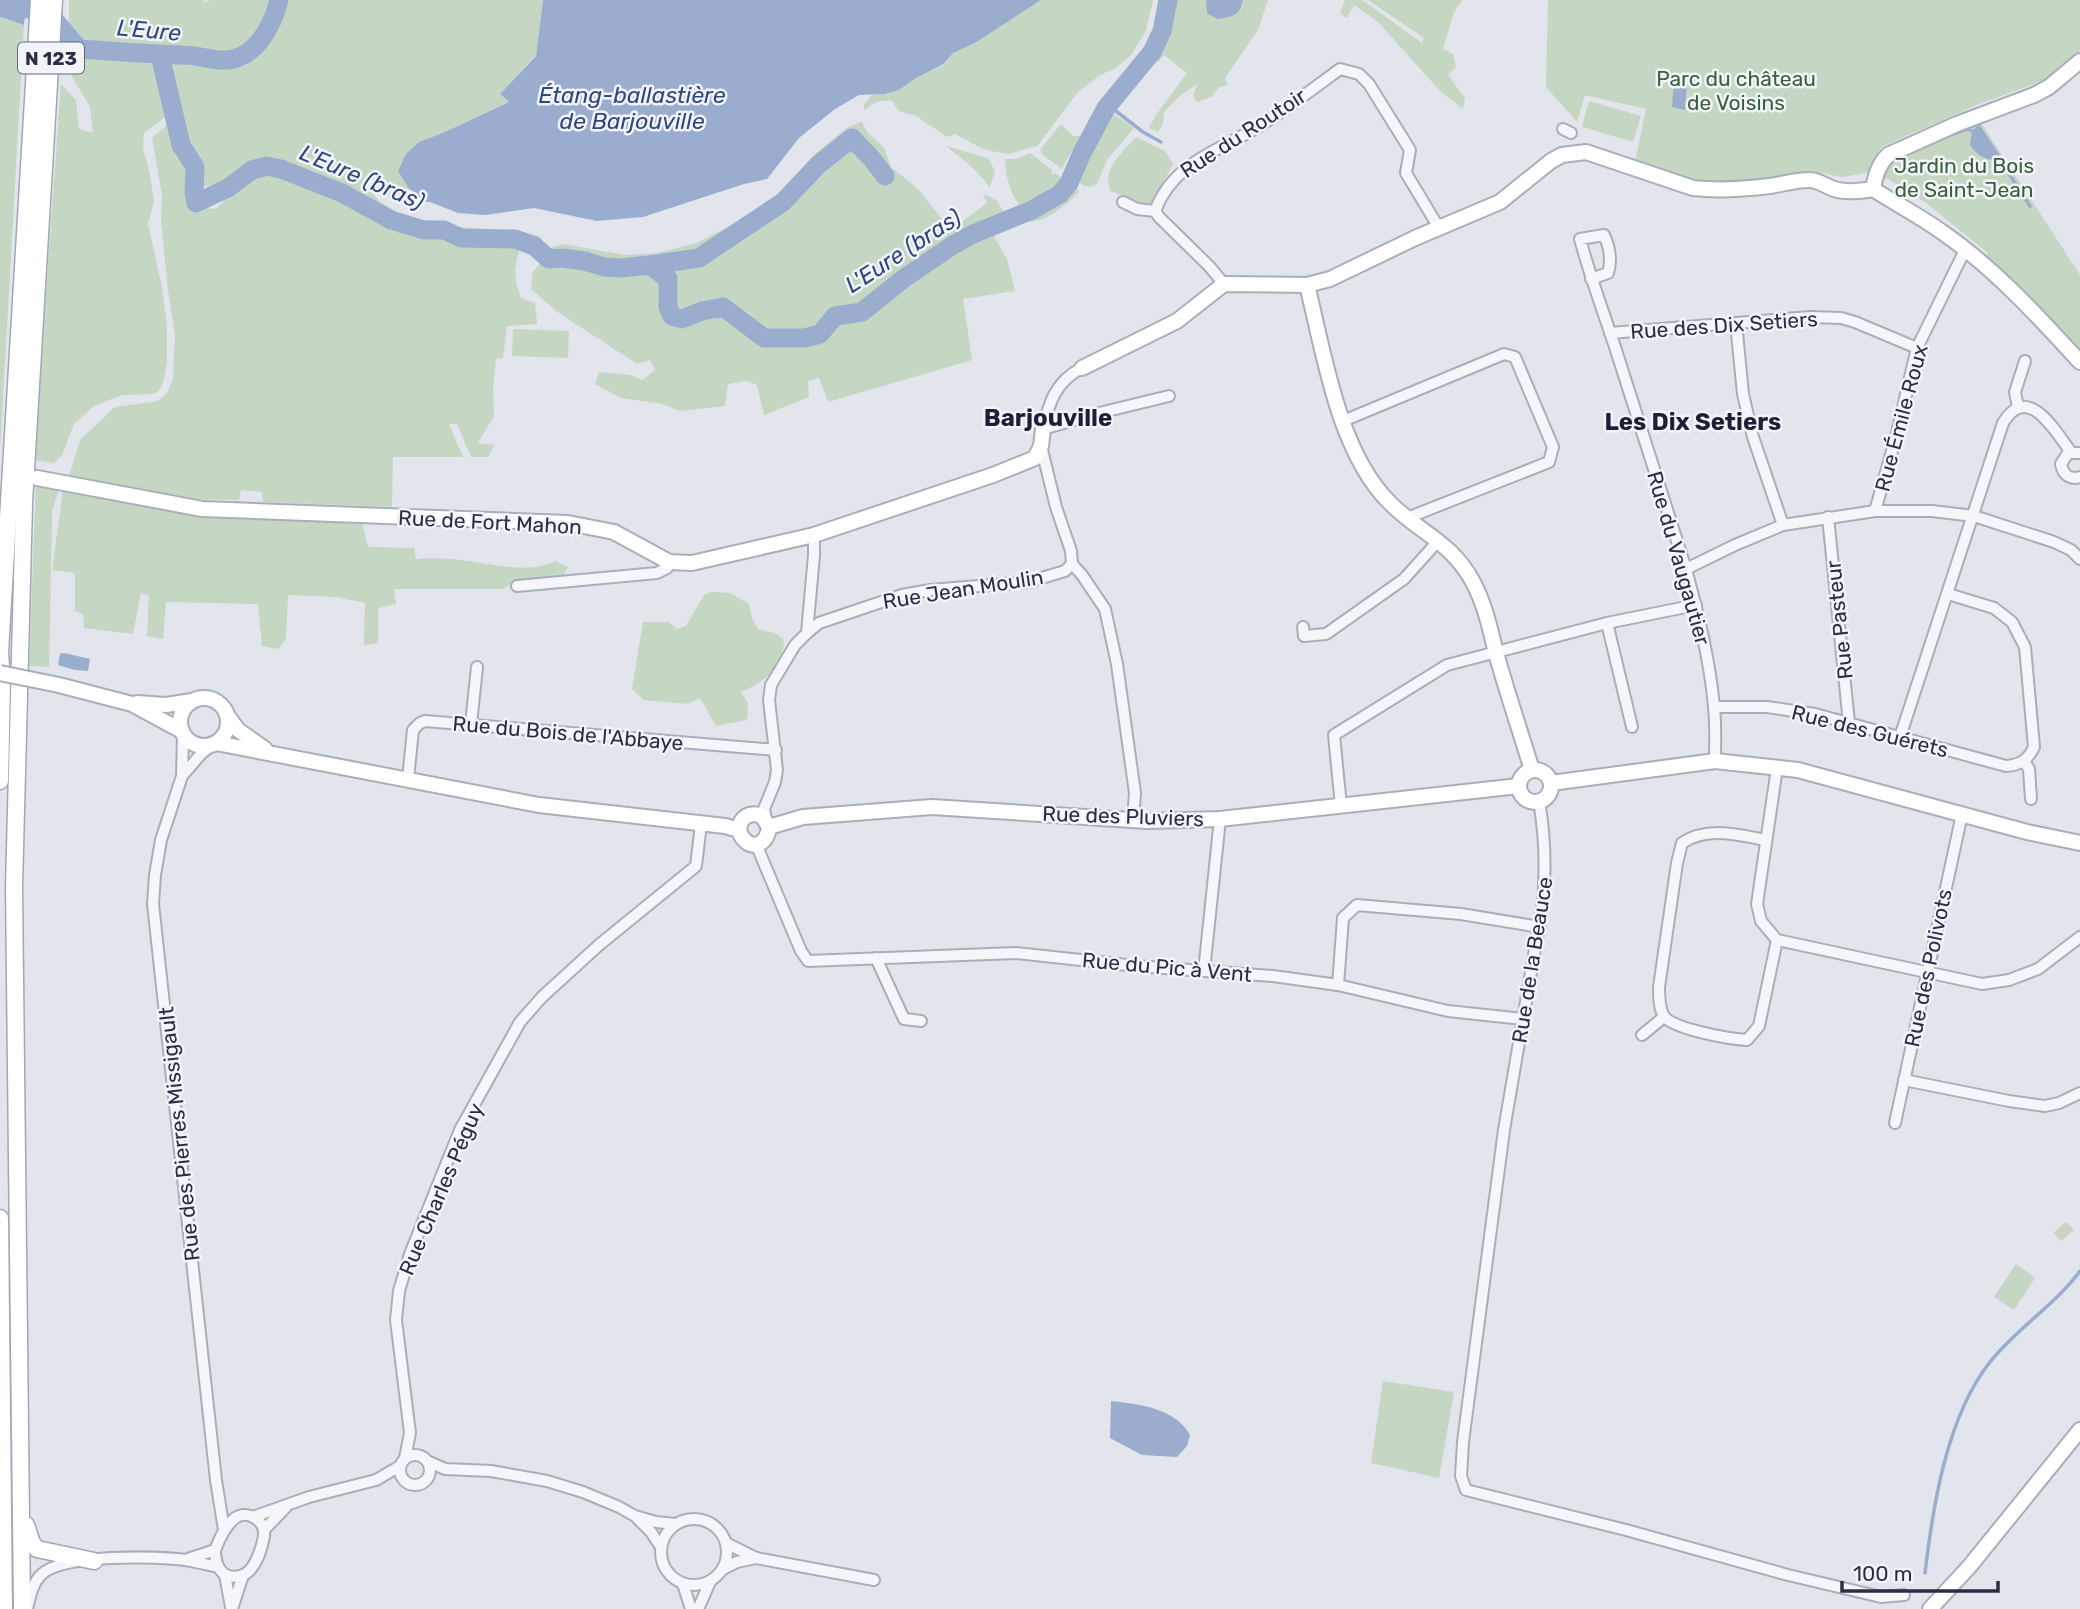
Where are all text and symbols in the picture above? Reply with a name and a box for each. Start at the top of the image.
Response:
water label: L'Eure [116,13,182,47]
road number: N 123 [18,43,84,74]
park label: Parc du château de Voisins [1656,66,1816,115]
water label: Étang-ballastière de Barjouville [538,81,726,135]
street label: Rue du Routoir [1175,83,1311,183]
water label: L'Eure (bras) [296,138,429,216]
park label: Jardin du Bois de Saint-Jean [1894,153,2034,202]
water label: L'Eure (bras) [840,203,966,299]
street label: Rue des Dix Setiers [1629,306,1819,344]
street label: Rue Émile Roux [1869,342,1933,494]
district label: Barjouville [984,404,1112,432]
district label: Les Dix Setiers [1605,408,1781,436]
street label: Rue du Vaugautier [1642,468,1716,648]
street label: Rue de Fort Mahon [397,505,583,539]
street label: Rue Pasteur [1820,559,1858,681]
street label: Rue Jean Moulin [881,564,1045,614]
street label: Rue des Guérets [1789,699,1951,763]
street label: Rue du Bois de l'Abbaye [452,710,684,756]
street label: Rue des Pluviers [1042,801,1204,831]
street label: Rue de la Beauce [1507,875,1557,1045]
street label: Rue des Polivots [1899,887,1957,1049]
street label: Rue du Pic à Vent [1081,947,1253,987]
street label: Rue des Pierres Missigault [153,1006,205,1262]
street label: Rue Charles Péguy [393,1099,489,1279]
scale bar [1842,1550,1998,1594]
text: 100 m [1853,1561,1912,1586]

